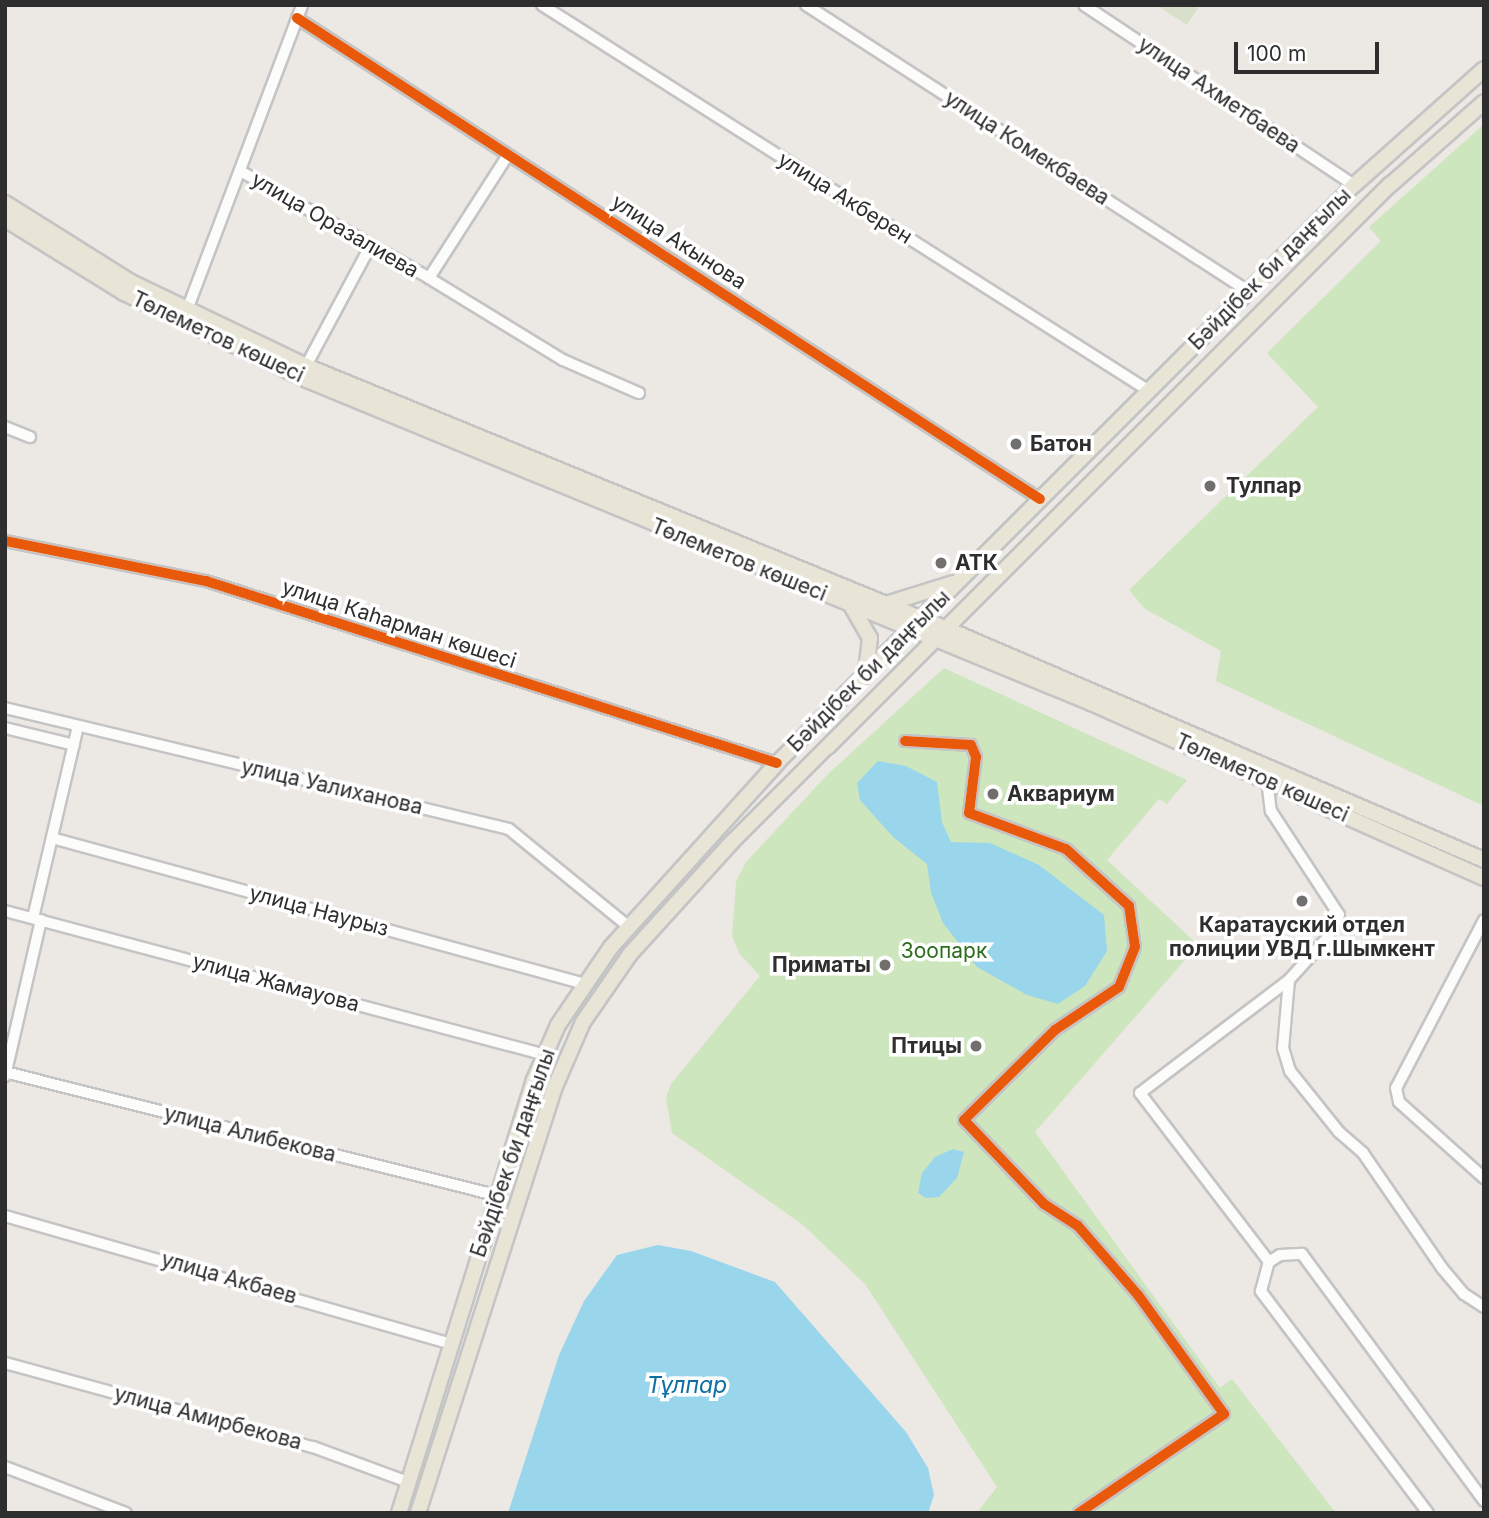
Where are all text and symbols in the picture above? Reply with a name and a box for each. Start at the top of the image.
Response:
scale bar [1237,28,1382,72]
street label: улица Ахметбаева [1133,31,1305,159]
text: 100 m [1247,41,1306,66]
street label: улица Комекбаева [940,85,1114,211]
street label: улица Акберен [773,147,917,249]
street label: улица Оразалиева [247,167,423,283]
street label: Бәйдібек би даңғылы [1184,183,1356,355]
street label: улица Акынова [607,189,751,295]
street label: Төлеметов көшесі [128,286,308,388]
place label: Батон [1030,431,1092,457]
marker: Батон [1008,436,1024,452]
place label: Тулпар [1226,473,1301,499]
marker: Тулпар [1200,476,1220,496]
street label: Төлеметов көшесі [648,513,830,607]
place label: АТК [955,550,998,576]
marker: АТК [933,555,949,571]
street label: улица Каһарман көшесі [279,574,519,674]
street label: Бәйдібек би даңғылы [783,585,955,757]
street label: Төлеметов көшесі [1171,728,1353,828]
street label: улица Уалиханова [239,754,425,820]
place label: Аквариум [1007,781,1115,807]
marker: Аквариум [985,786,1001,802]
street label: улица Наурыз [247,880,391,942]
marker: Каратауский отдел полиции УВД г.Шымкент [1294,893,1310,909]
place label: Каратауский отдел полиции УВД г.Шымкент [1169,912,1435,962]
park label: Зоопарк [901,938,987,964]
street label: улица Жамауова [190,949,362,1017]
place label: Приматы [772,952,871,978]
marker: Приматы [877,957,893,973]
place label: Птицы [891,1033,962,1059]
marker: Птицы [968,1038,984,1054]
street label: Бәйдібек би даңғылы [465,1045,561,1261]
street label: улица Алибекова [161,1100,339,1168]
street label: улица Акбаев [158,1247,300,1309]
water label: Тұлпар [647,1371,727,1399]
street label: улица Амирбекова [111,1381,305,1455]

